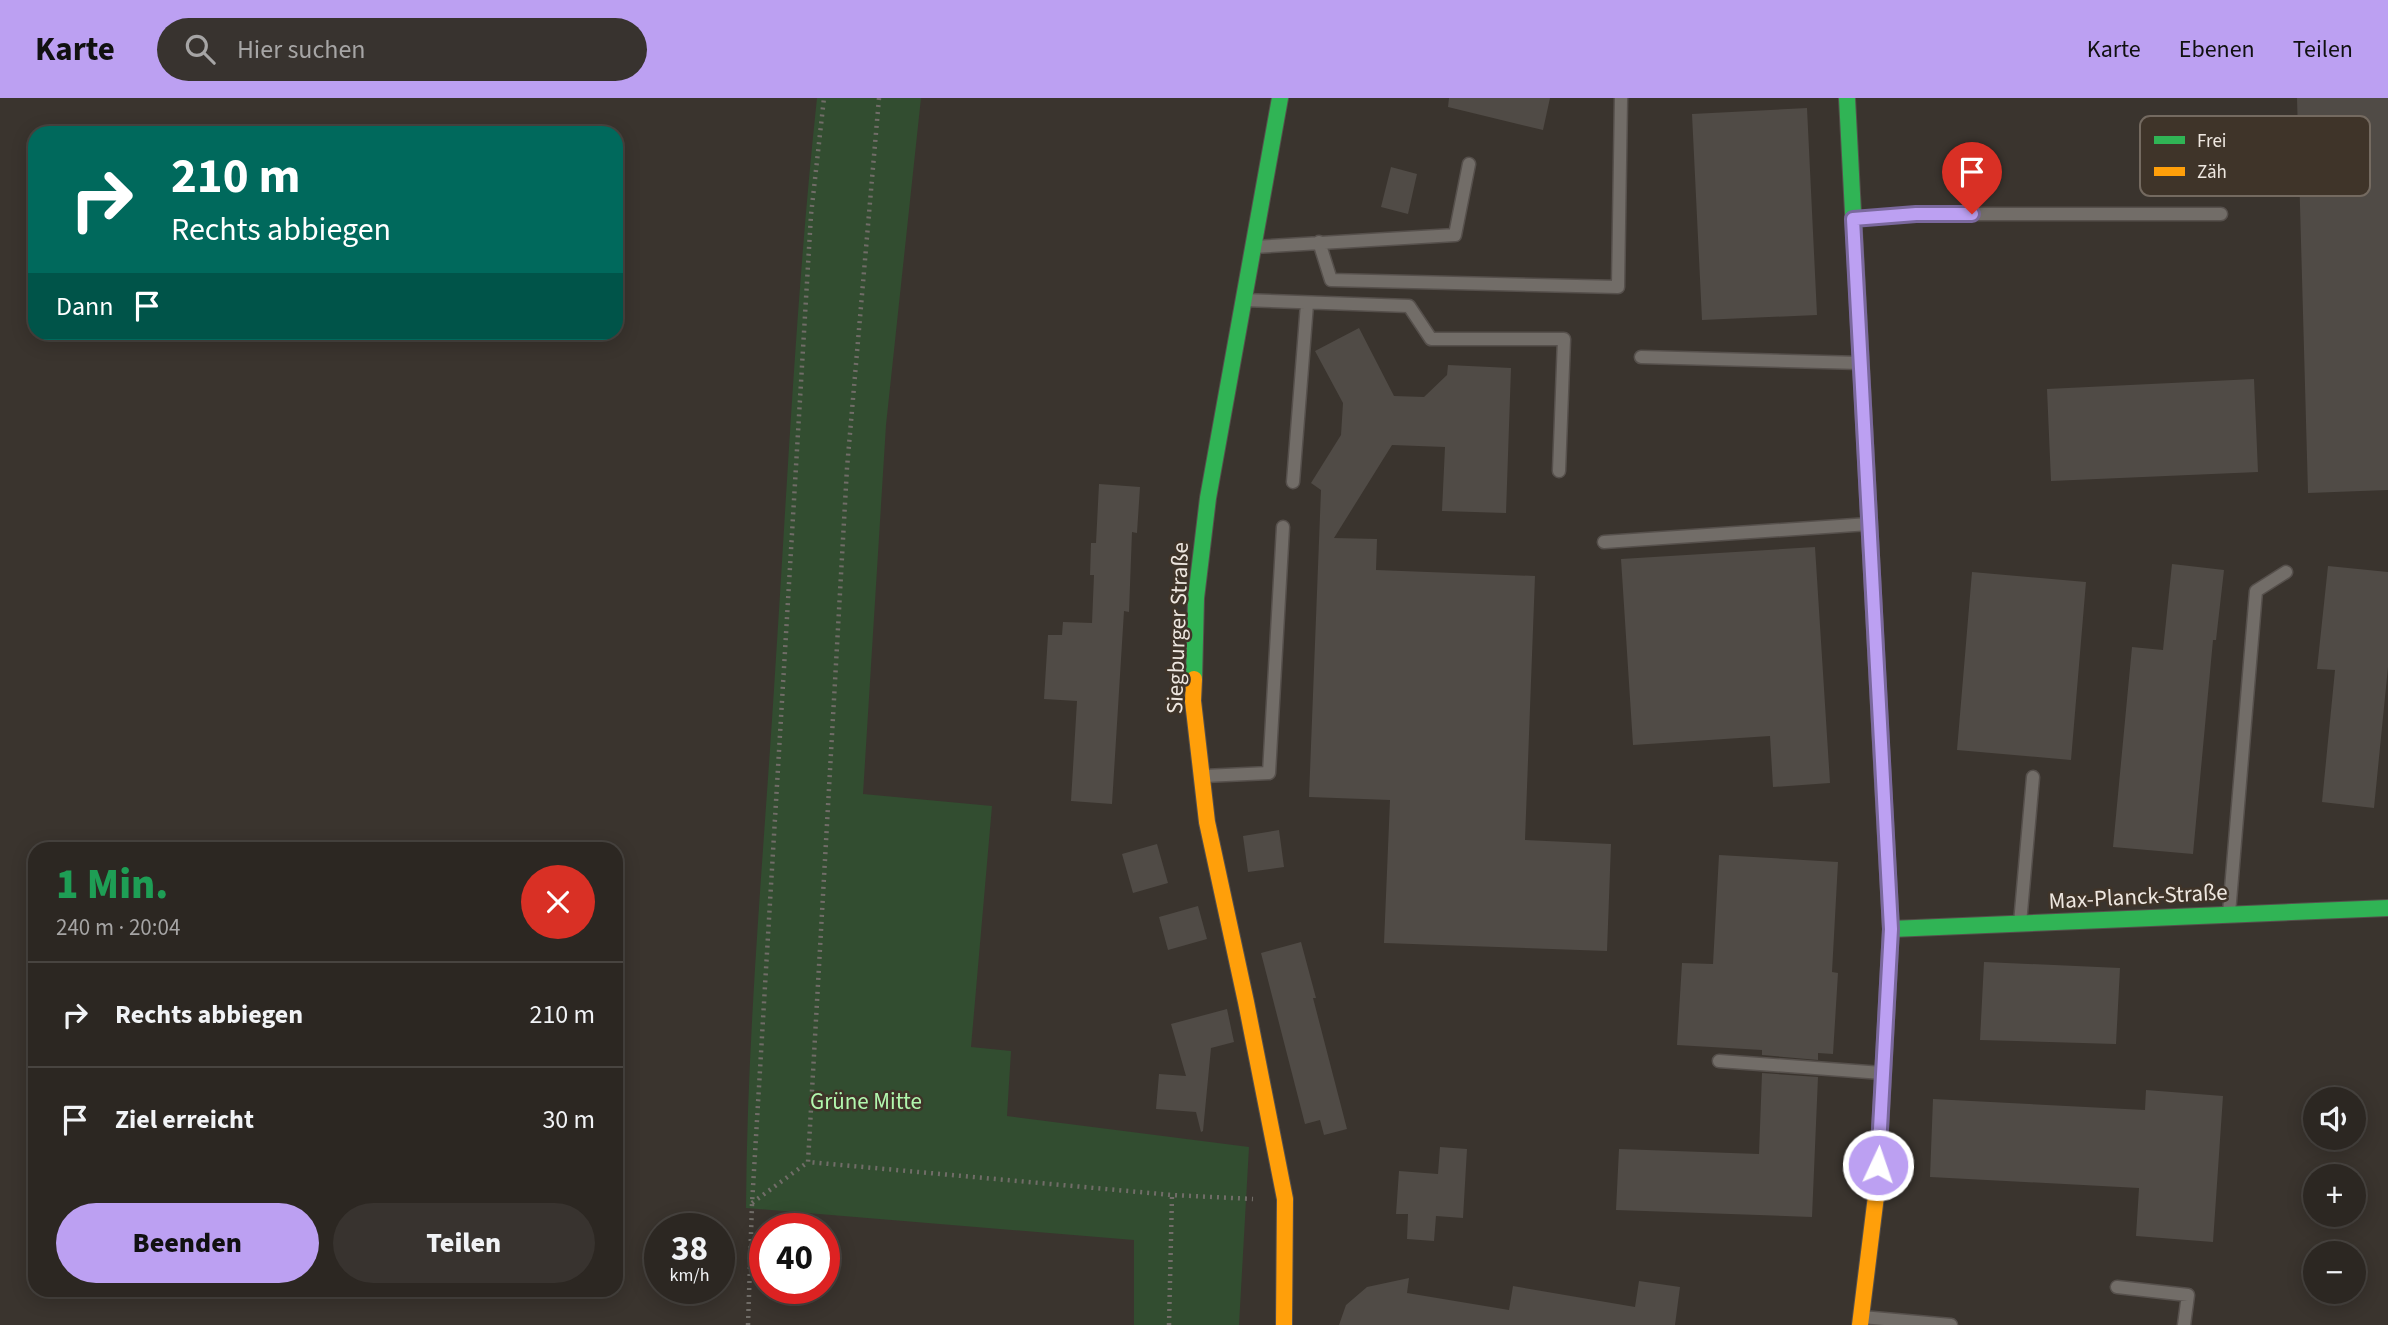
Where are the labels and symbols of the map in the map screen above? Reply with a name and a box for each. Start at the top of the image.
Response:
legend [2140,116,2370,196]
text: Frei [2197,128,2227,155]
pin [1942,142,2002,214]
text: Zäh [2197,159,2227,186]
street label: Siegburger Straße [1158,541,1197,715]
street label: Max-Planck-Straße [2048,875,2228,918]
park label: Grüne Mitte [810,1085,922,1118]
position arrow [1841,1128,1915,1202]
speed limit sign: 40 [749,1213,840,1304]

